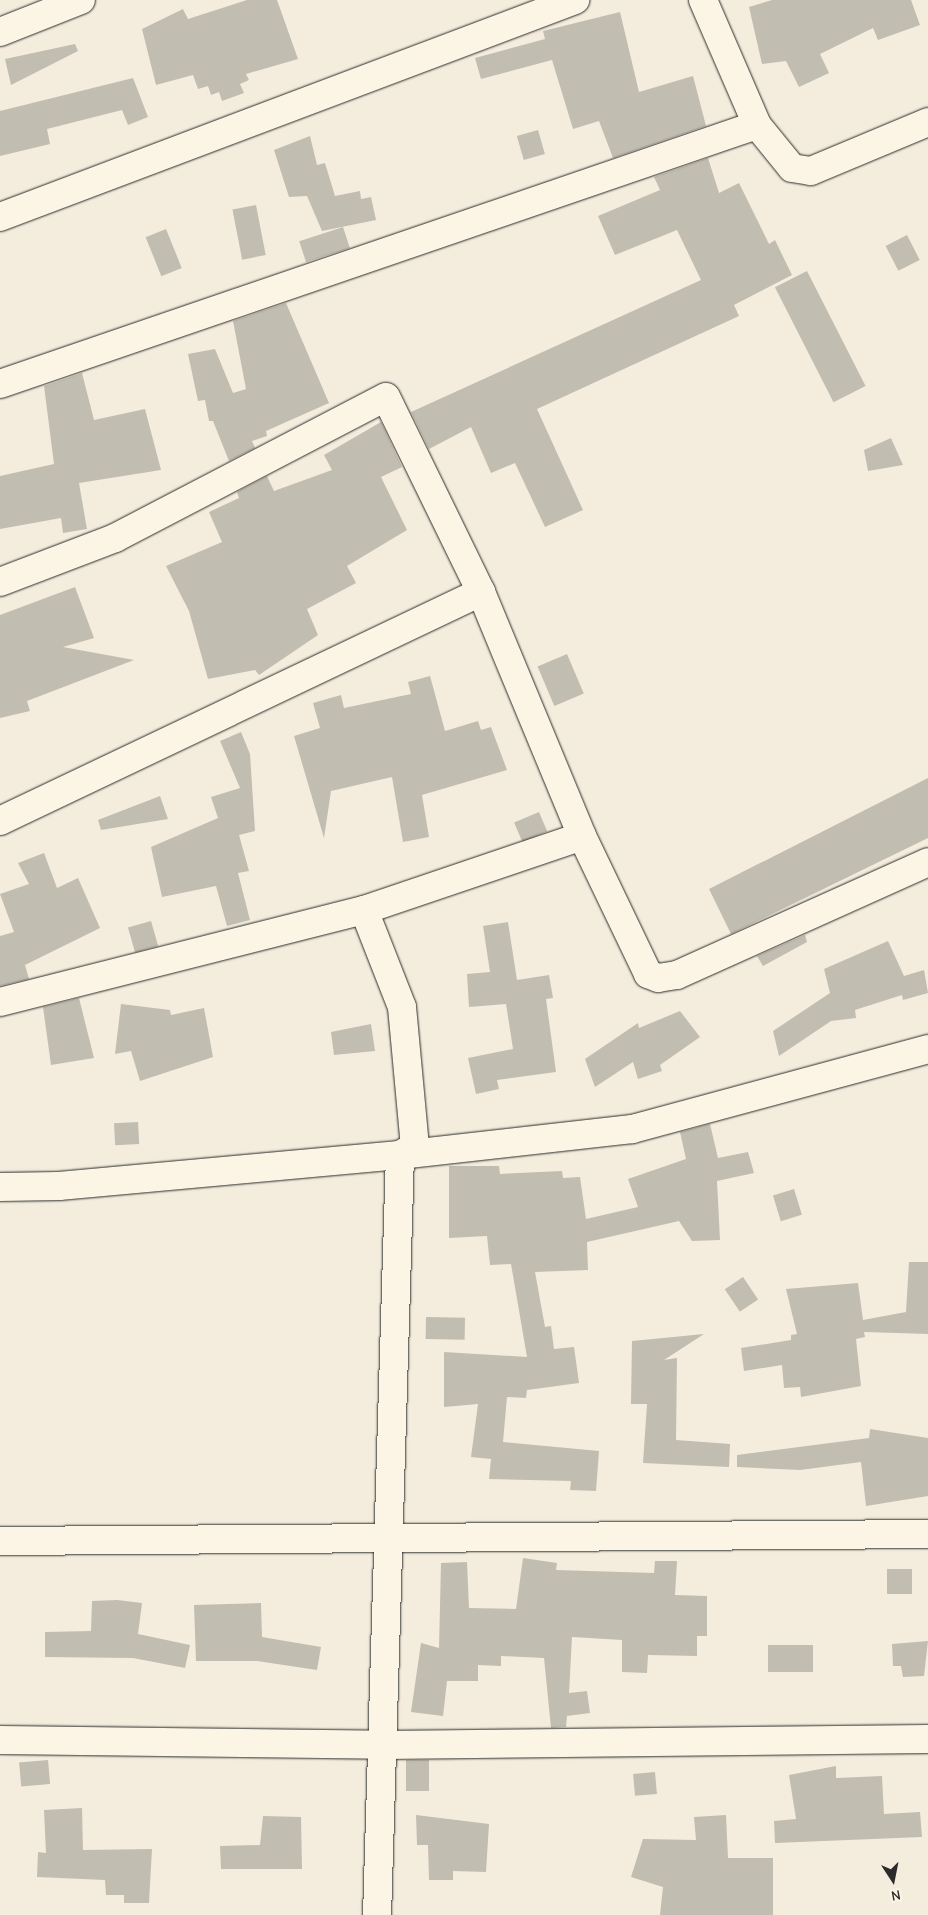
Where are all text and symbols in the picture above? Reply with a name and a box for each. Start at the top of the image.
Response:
north arrow [868,1855,918,1905]
text: N [890,1886,902,1904]

